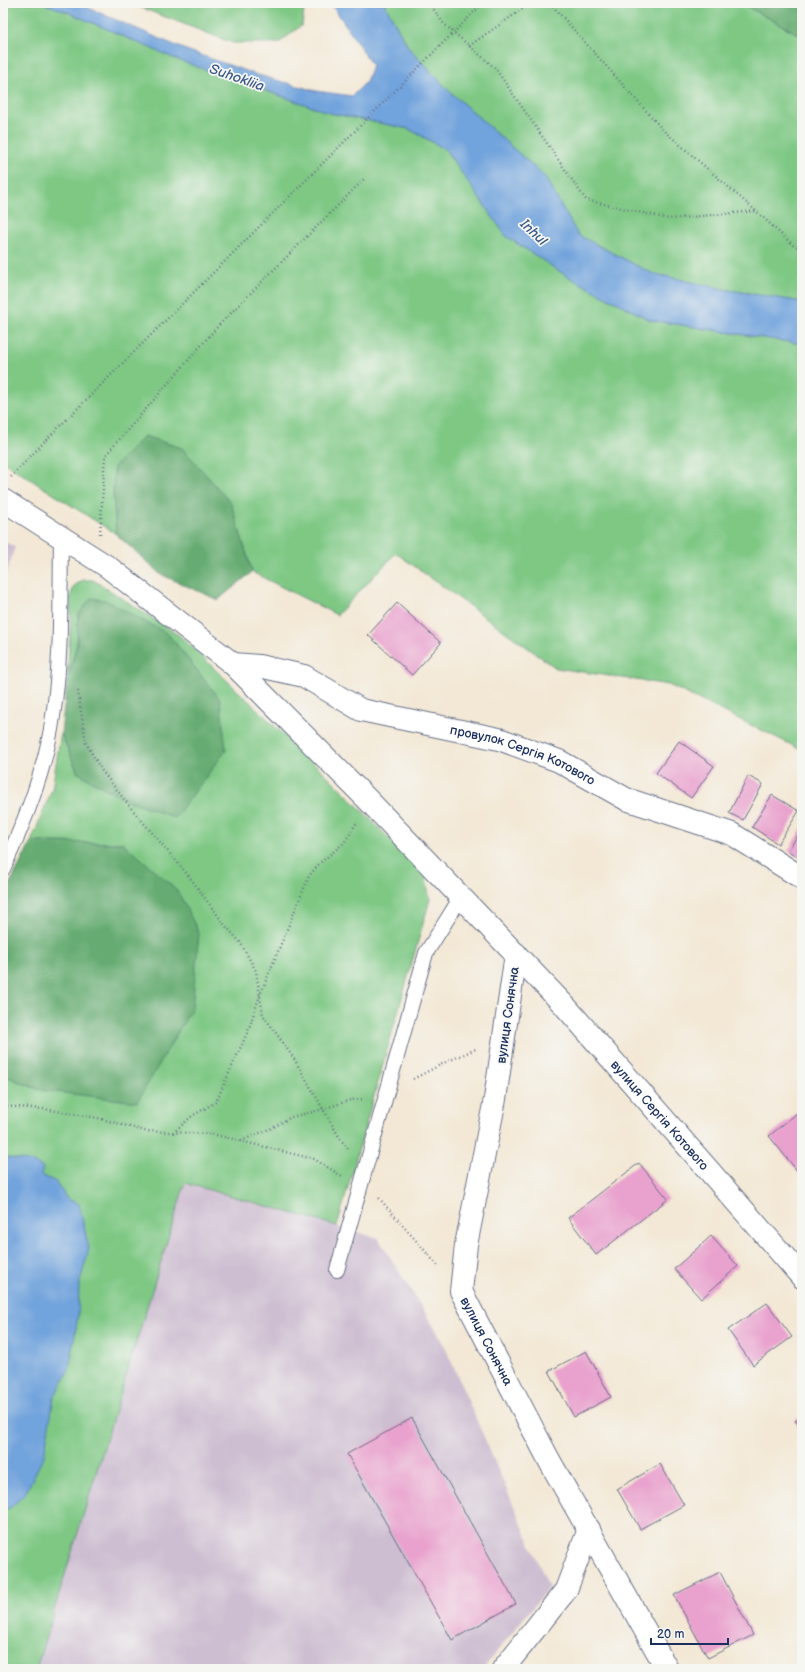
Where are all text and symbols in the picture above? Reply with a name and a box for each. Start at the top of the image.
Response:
water label: Suhokliia [207,60,267,95]
water label: Inhul [516,215,551,250]
street label: провулок Сергія Котового [449,722,598,789]
street label: вулиця Сонячна [493,965,523,1065]
street label: вулиця Сергія Котового [607,1057,712,1174]
street label: вулиця Сонячна [456,1294,516,1389]
scale bar [651,1620,728,1646]
text: 20 m [657,1627,684,1642]

